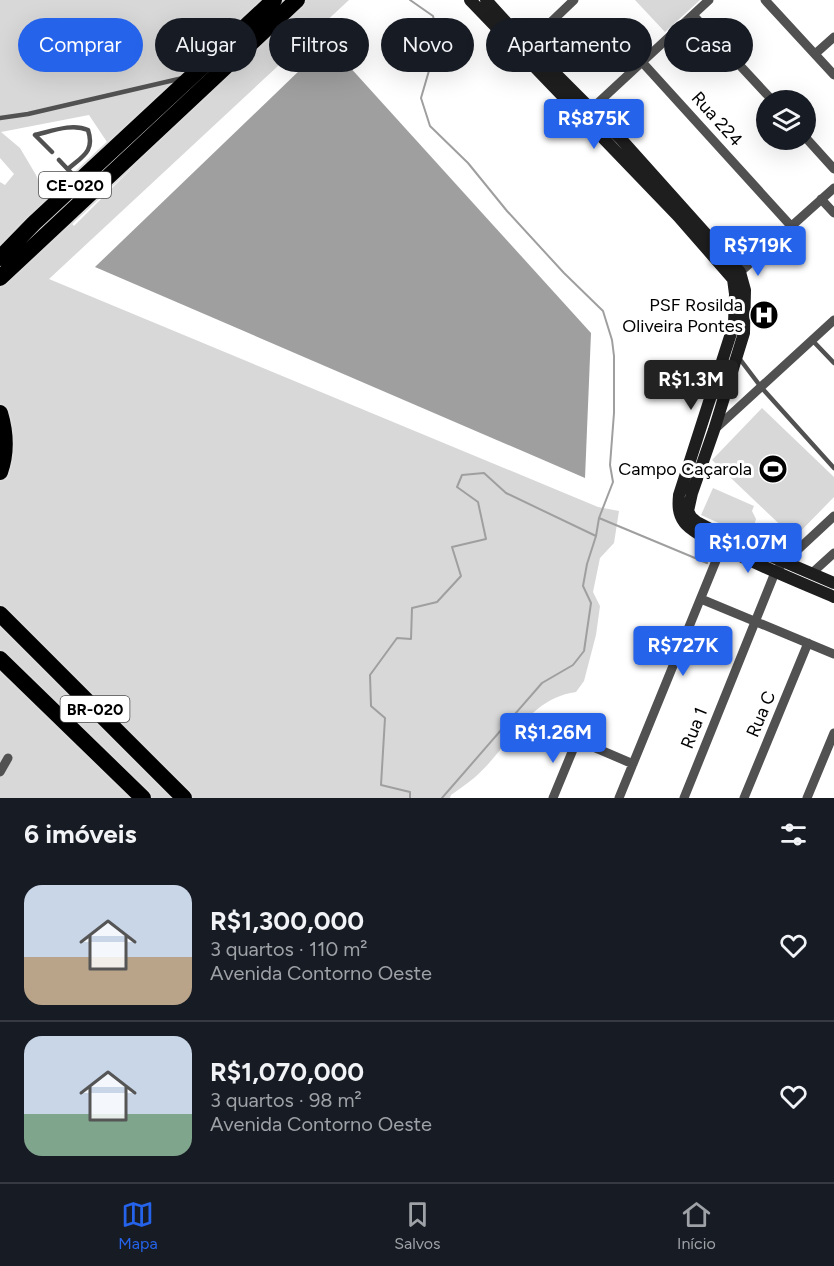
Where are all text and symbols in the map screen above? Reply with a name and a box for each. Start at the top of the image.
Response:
chip: Comprar [18,18,143,72]
chip: Alugar [155,18,257,72]
chip: Filtros [269,18,369,72]
chip: Novo [381,18,474,72]
chip: Apartamento [486,18,652,72]
chip: Casa [664,18,753,72]
street label: Rua 224 [687,87,747,151]
map controls [756,90,816,150]
button: layers [756,90,816,150]
pin: R$875K [545,99,643,150]
text: R$875K [558,106,630,130]
road number: CE-020 [39,172,111,198]
pin: R$719K [709,226,807,277]
text: R$719K [724,233,792,257]
place label: PSF Rosilda Oliveira Pontes [622,294,743,337]
hospital icon: PSF Rosilda Oliveira Pontes [748,299,780,331]
pin: R$1.3M [642,360,740,411]
text: R$1.3M [658,367,724,391]
sports icon: Campo Caçarola [757,453,789,485]
place label: Campo Caçarola [618,458,752,480]
pin: R$1.07M [693,523,803,574]
text: R$1.07M [709,530,787,554]
pin: R$727K [634,626,732,677]
text: R$727K [647,633,719,657]
street label: Rua C [742,688,780,740]
road number: BR-020 [60,696,130,722]
street label: Rua 1 [676,704,712,752]
pin: R$1.26M [498,713,608,764]
text: R$1.26M [514,720,592,744]
text: 6 imóveis [24,818,137,850]
icon: filters [777,818,810,851]
text: R$1,300,000 [210,905,364,937]
icon: home [72,909,144,981]
icon: heart [777,929,810,962]
text: 3 quartos · 110 m² [210,937,367,961]
text: Avenida Contorno Oeste [210,961,432,985]
text: R$1,070,000 [210,1056,364,1088]
icon: home [72,1060,144,1132]
icon: heart [777,1080,810,1113]
text: 3 quartos · 98 m² [210,1088,362,1112]
text: Avenida Contorno Oeste [210,1112,432,1136]
tab: Mapa [118,1198,158,1253]
tab: Salvos [394,1198,441,1253]
tab: Início [677,1198,716,1253]

